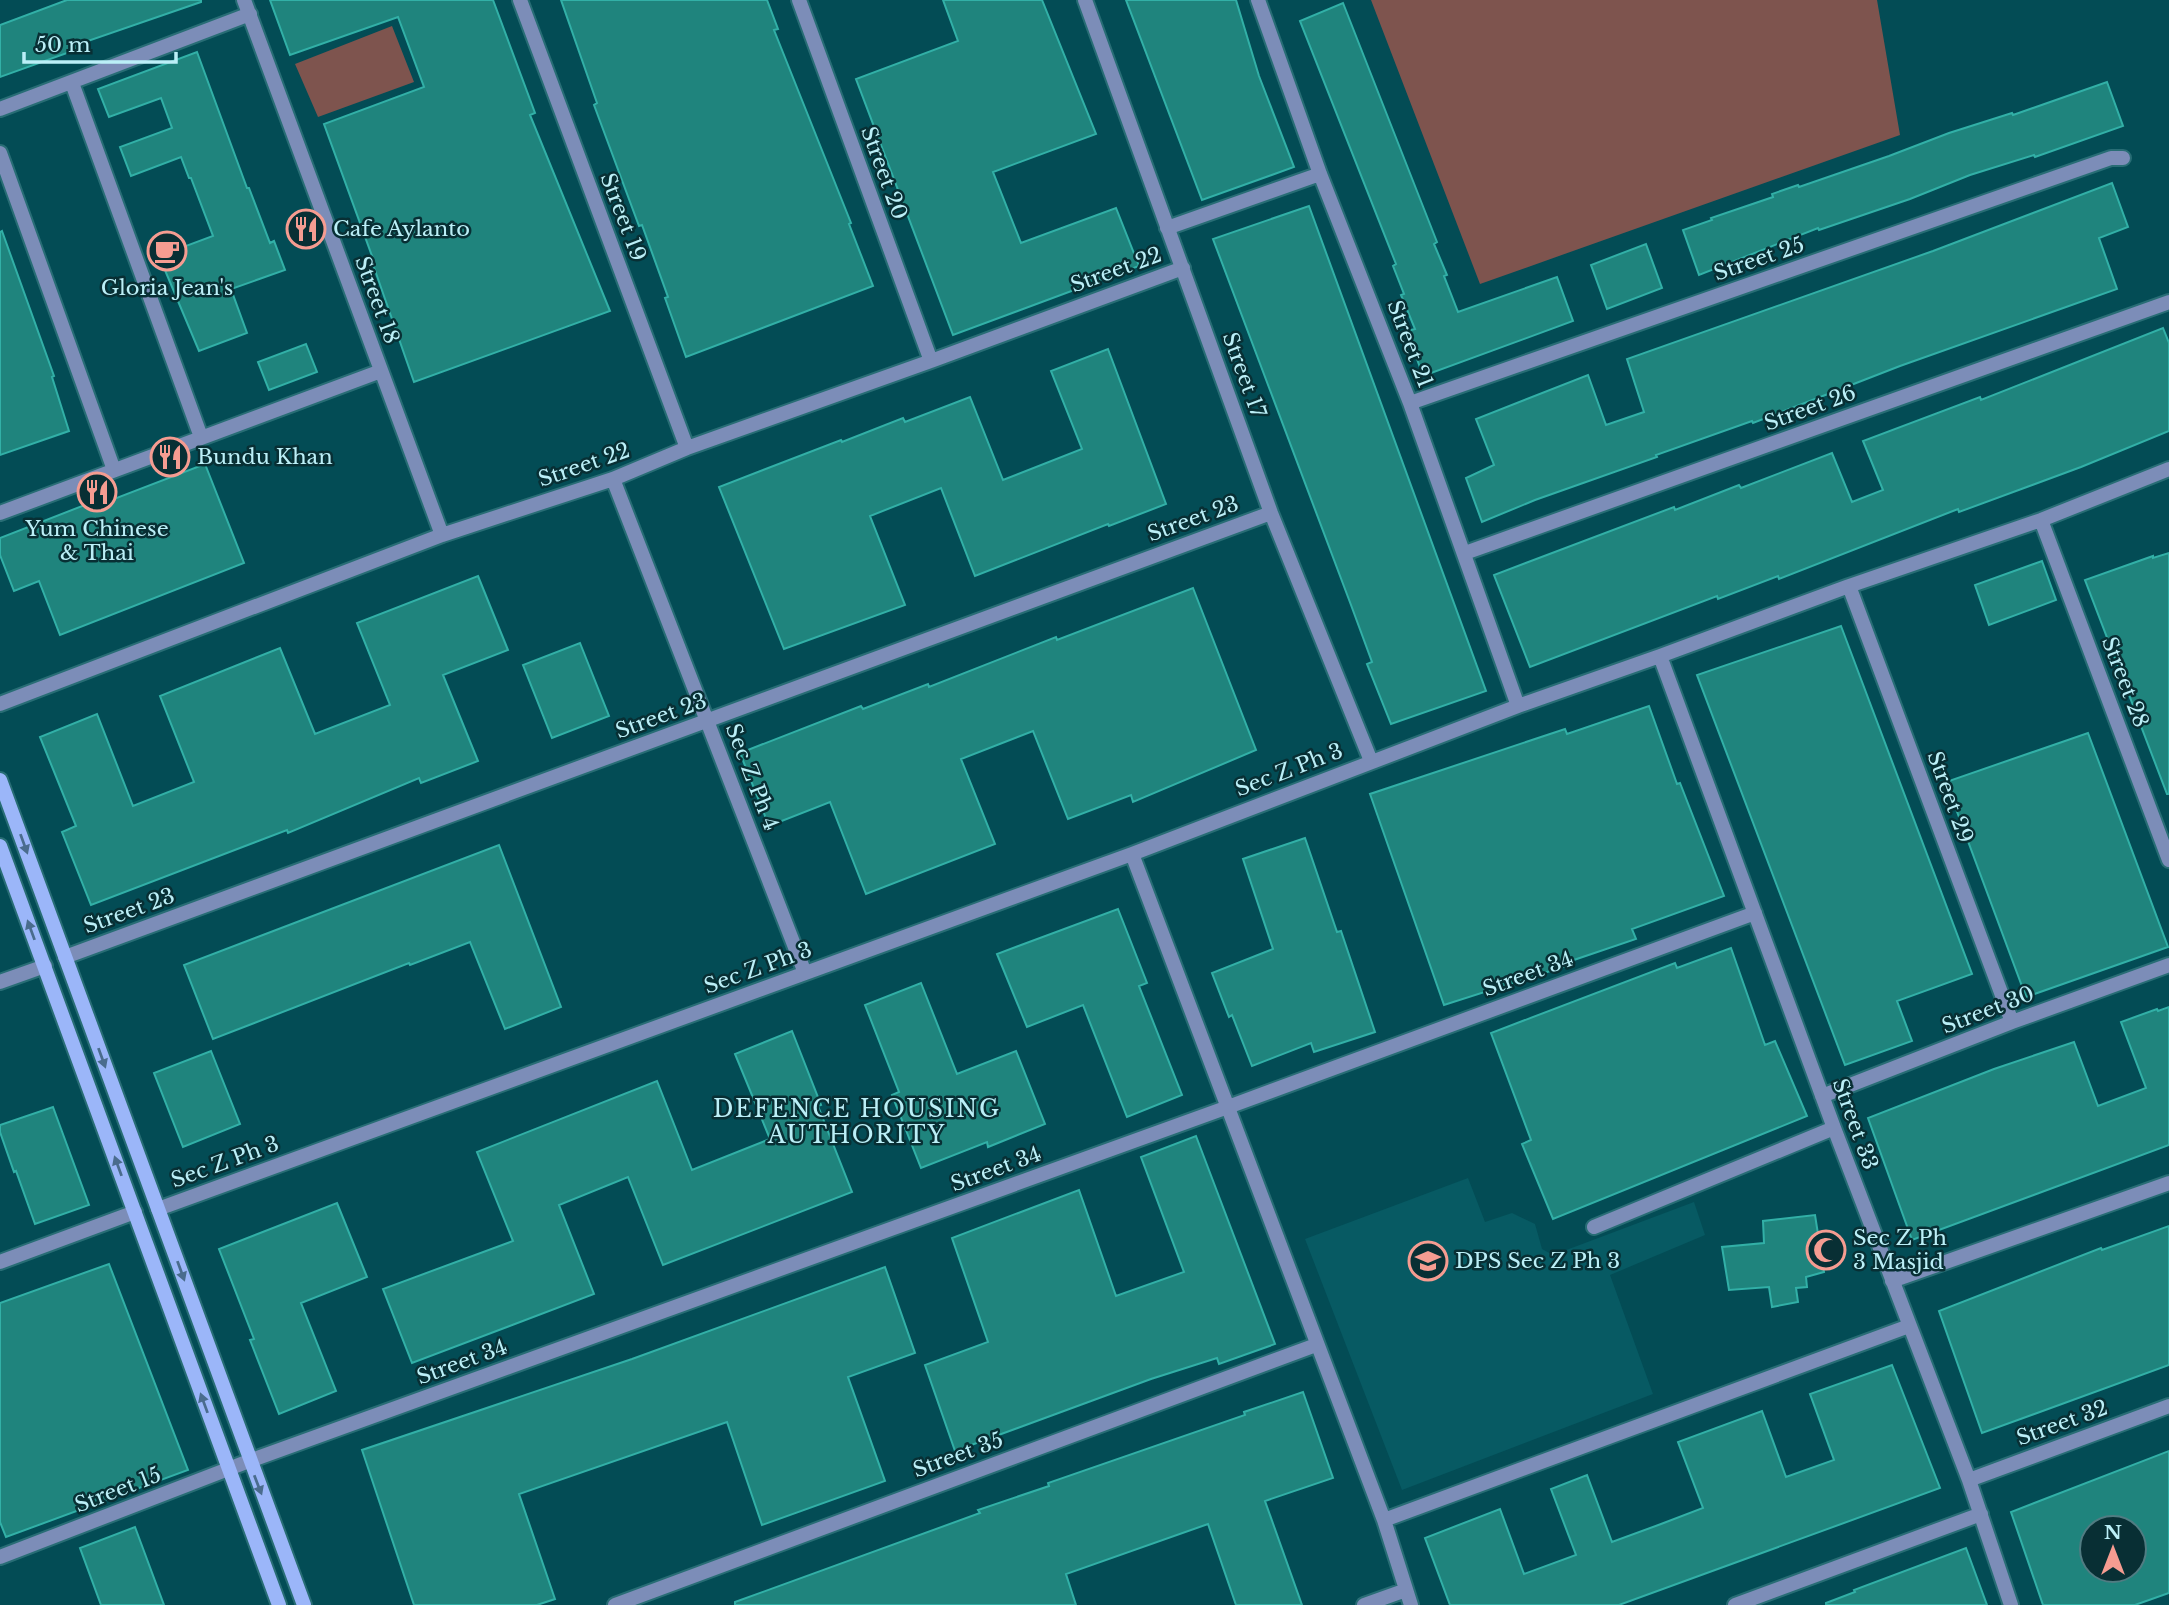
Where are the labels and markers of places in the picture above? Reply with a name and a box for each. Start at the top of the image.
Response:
restaurant icon: Cafe Aylanto [285,208,327,250]
place label: Cafe Aylanto [333,216,470,242]
cafe icon: Gloria Jean's [146,230,188,272]
place label: Gloria Jean's [101,275,233,301]
restaurant icon: Bundu Khan [149,436,191,478]
place label: Bundu Khan [197,444,333,470]
restaurant icon: Yum Chinese & Thai [76,471,118,513]
place label: Yum Chinese & Thai [24,516,169,566]
place label: Sec Z Ph 3 Masjid [1853,1225,1947,1275]
mosque icon: Sec Z Ph 3 Masjid [1805,1229,1847,1271]
school or university icon: DPS Sec Z Ph 3 [1407,1240,1449,1282]
place label: DPS Sec Z Ph 3 [1455,1248,1620,1274]

